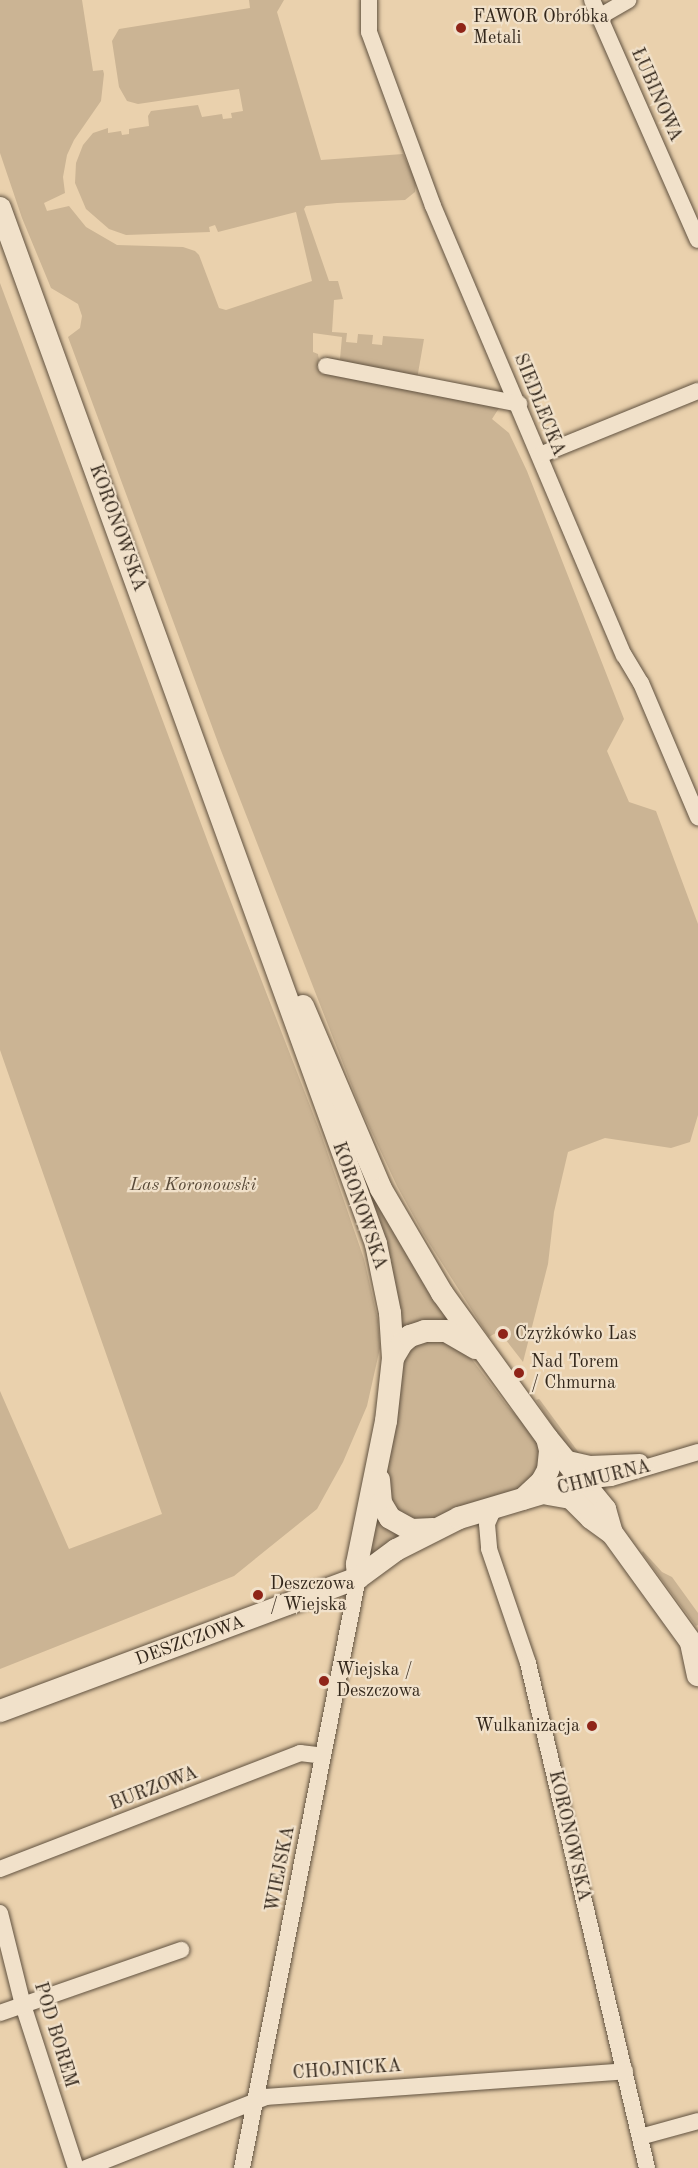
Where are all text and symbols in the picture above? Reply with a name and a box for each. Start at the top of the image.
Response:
place label: FAWOR Obróbka Metali [473,7,609,50]
marker: FAWOR Obróbka Metali [454,21,468,35]
street label: ŁUBINOWA [626,45,686,145]
street label: SIEDLECKA [509,351,569,459]
street label: KORONOWSKA [84,461,150,595]
street label: KORONOWSKA [327,1139,391,1273]
park label: Las Koronowski [130,1174,256,1196]
place label: Czyżkówko Las [515,1323,636,1345]
marker: Czyżkówko Las [496,1327,510,1341]
place label: Nad Torem / Chmurna [531,1352,619,1394]
marker: Nad Torem / Chmurna [512,1366,526,1380]
street label: CHMURNA [555,1456,653,1500]
place label: Deszczowa / Wiejska [270,1574,355,1616]
marker: Deszczowa / Wiejska [251,1588,265,1602]
street label: DESZCZOWA [132,1611,248,1671]
place label: Wiejska / Deszczowa [336,1660,421,1702]
marker: Wiejska / Deszczowa [317,1674,331,1688]
place label: Wulkanizacja [475,1715,580,1737]
marker: Wulkanizacja [585,1719,599,1733]
street label: BURZOWA [107,1762,201,1816]
street label: KORONOWSKA [543,1768,595,1904]
street label: WIEJSKA [262,1824,300,1914]
street label: POD BOREM [29,1980,81,2090]
street label: CHOJNICKA [292,2055,402,2085]

